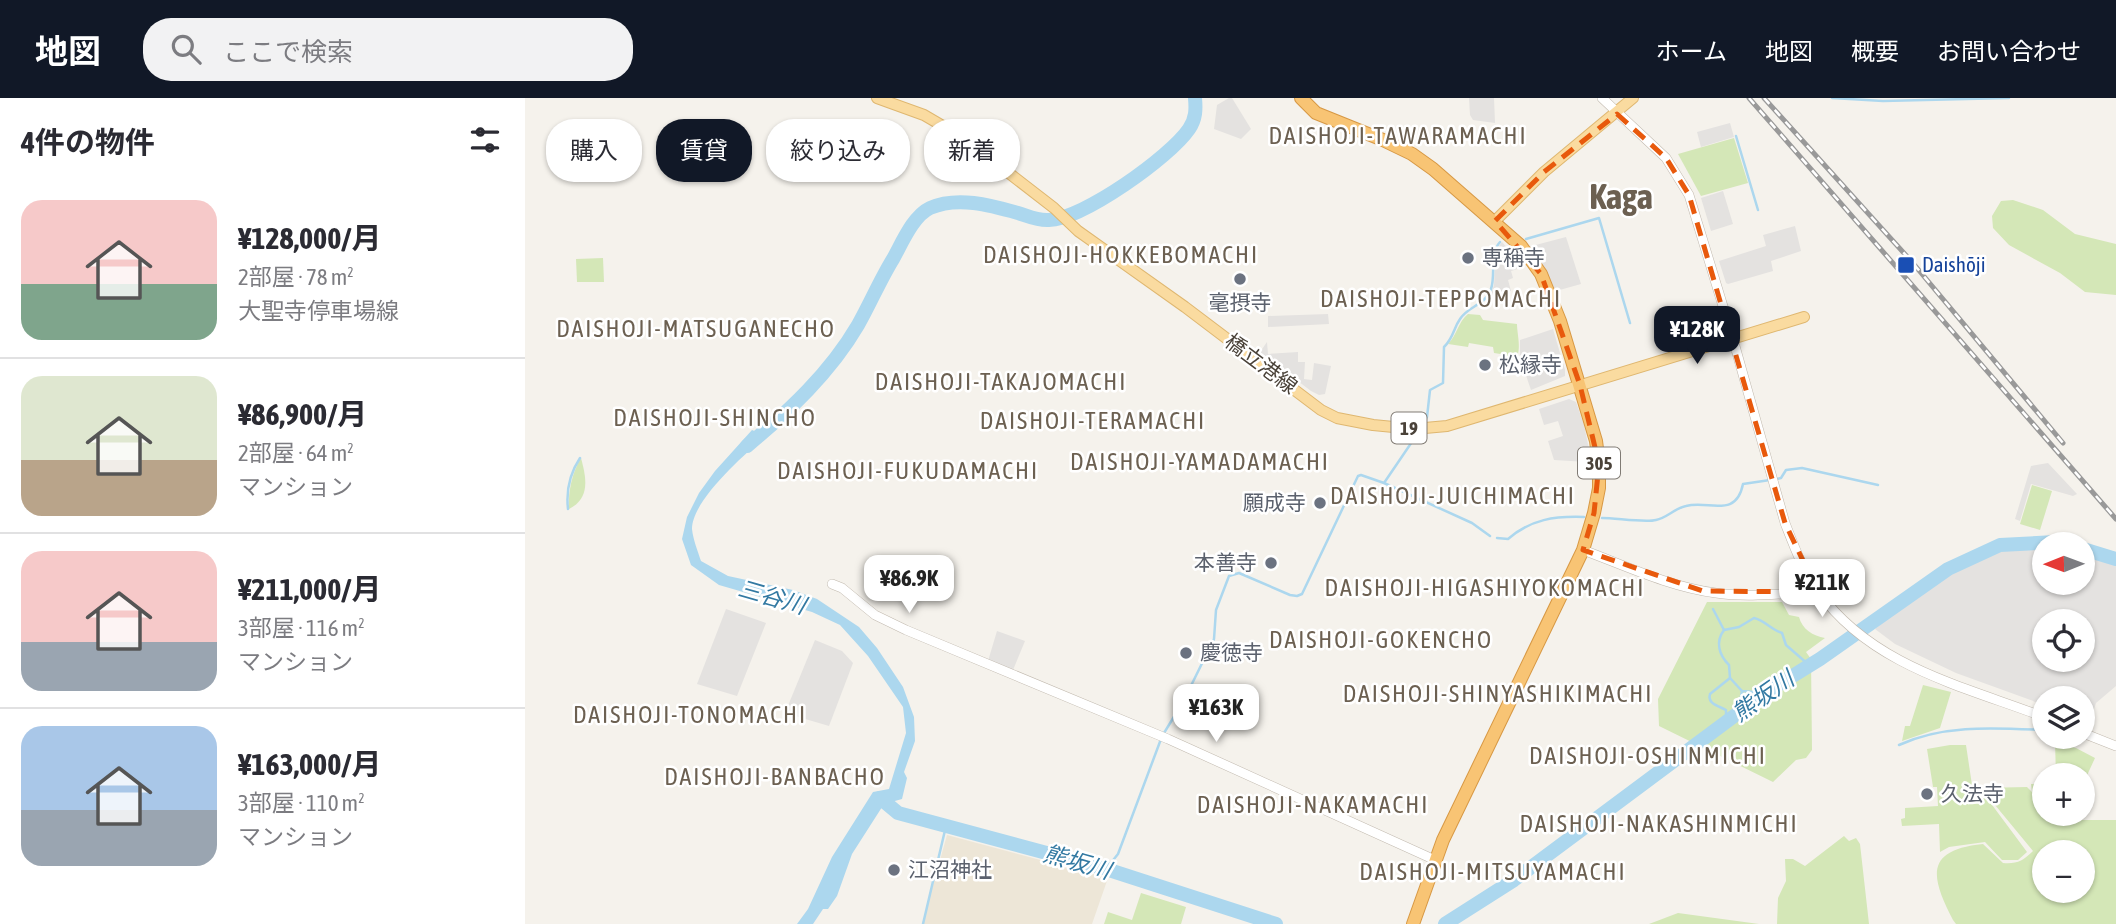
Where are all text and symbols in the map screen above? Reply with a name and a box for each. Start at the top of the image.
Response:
search box [143,18,633,81]
icon: search [167,30,205,68]
text: 地図 [35,32,101,70]
text: ここで検索 [223,37,353,67]
text: ホーム [1656,38,1727,65]
text: 地図 [1765,38,1813,65]
text: 概要 [1851,38,1899,65]
text: お問い合わせ [1937,38,2081,65]
chip: 購入 [546,119,642,182]
chip: 賃貸 [656,119,752,182]
chip: 絞り込み [766,119,910,182]
chip: 新着 [924,119,1020,182]
icon: filters [466,121,504,159]
district label: DAISHOJI-TAWARAMACHI [1268,122,1528,149]
text: 4件の物件 [21,125,155,159]
district label: Kaga [1589,176,1653,216]
text: ¥128,000/月 [238,221,381,255]
icon: home [77,228,161,312]
district label: DAISHOJI-HOKKEBOMACHI [983,241,1259,268]
place label: 専稱寺 [1482,245,1545,269]
marker: 専稱寺 [1460,250,1476,266]
place label: Daishōji [1922,252,1985,276]
marker: Daishōji [1896,255,1916,275]
text: 2部屋 · 78 m² [238,264,354,290]
marker: 毫摂寺 [1232,271,1248,287]
district label: DAISHOJI-TEPPOMACHI [1320,285,1562,312]
place label: 毫摂寺 [1209,290,1272,314]
text: 大聖寺停車場線 [238,298,399,324]
pin: ¥128K [1648,306,1746,366]
district label: DAISHOJI-MATSUGANECHO [556,315,836,342]
text: ¥128K [1670,316,1724,342]
street label: 橋立港線 [1221,328,1302,398]
place label: 松縁寺 [1499,352,1562,376]
marker: 松縁寺 [1477,357,1493,373]
district label: DAISHOJI-TAKAJOMACHI [875,368,1127,395]
text: ¥86,900/月 [238,397,367,431]
icon: home [77,404,161,488]
district label: DAISHOJI-SHINCHO [613,404,817,431]
district label: DAISHOJI-TERAMACHI [980,407,1206,434]
road number: 19 [1391,412,1427,444]
text: 2部屋 · 64 m² [238,440,354,466]
district label: DAISHOJI-YAMADAMACHI [1070,448,1330,475]
road number: 305 [1578,448,1620,478]
district label: DAISHOJI-FUKUDAMACHI [777,457,1039,484]
text: マンション [238,474,353,500]
district label: DAISHOJI-JUICHIMACHI [1330,482,1576,509]
place label: 願成寺 [1243,490,1306,514]
marker: 願成寺 [1312,495,1328,511]
north arrow [2032,532,2095,595]
map controls [2032,532,2095,903]
place label: 本善寺 [1194,550,1257,574]
marker: 本善寺 [1263,555,1279,571]
pin: ¥86.9K [852,556,966,615]
pin: ¥211K [1773,560,1871,619]
text: ¥86.9K [880,565,938,591]
text: ¥211K [1795,569,1849,595]
text: ¥211,000/月 [238,572,381,606]
district label: DAISHOJI-HIGASHIYOKOMACHI [1325,574,1645,601]
water label: 三谷川 [735,575,812,620]
icon: home [77,579,161,663]
button: locate [2032,609,2095,672]
text: 3部屋 · 116 m² [238,615,365,641]
district label: DAISHOJI-GOKENCHO [1269,626,1493,653]
place label: 慶徳寺 [1200,640,1263,664]
marker: 慶徳寺 [1178,645,1194,661]
text: マンション [238,649,353,675]
water label: 熊坂川 [1727,664,1801,726]
district label: DAISHOJI-SHINYASHIKIMACHI [1343,680,1653,707]
pin: ¥163K [1167,684,1265,744]
button: layers [2032,686,2095,749]
text: ¥163K [1189,694,1243,720]
district label: DAISHOJI-TONOMACHI [573,701,807,728]
district label: DAISHOJI-OSHINMICHI [1529,742,1767,769]
text: ¥163,000/月 [238,747,381,781]
icon: home [77,754,161,838]
district label: DAISHOJI-BANBACHO [664,763,886,790]
button: + [2032,763,2095,826]
place label: 久法寺 [1941,781,2004,805]
marker: 久法寺 [1919,786,1935,802]
text: 3部屋 · 110 m² [238,790,365,816]
district label: DAISHOJI-NAKAMACHI [1197,791,1429,818]
district label: DAISHOJI-NAKASHINMICHI [1519,810,1799,837]
text: マンション [238,824,353,850]
water label: 熊坂川 [1040,840,1117,885]
button: − [2032,840,2095,903]
place label: 江沼神社 [908,857,992,881]
district label: DAISHOJI-MITSUYAMACHI [1359,858,1627,885]
marker: 江沼神社 [886,862,902,878]

